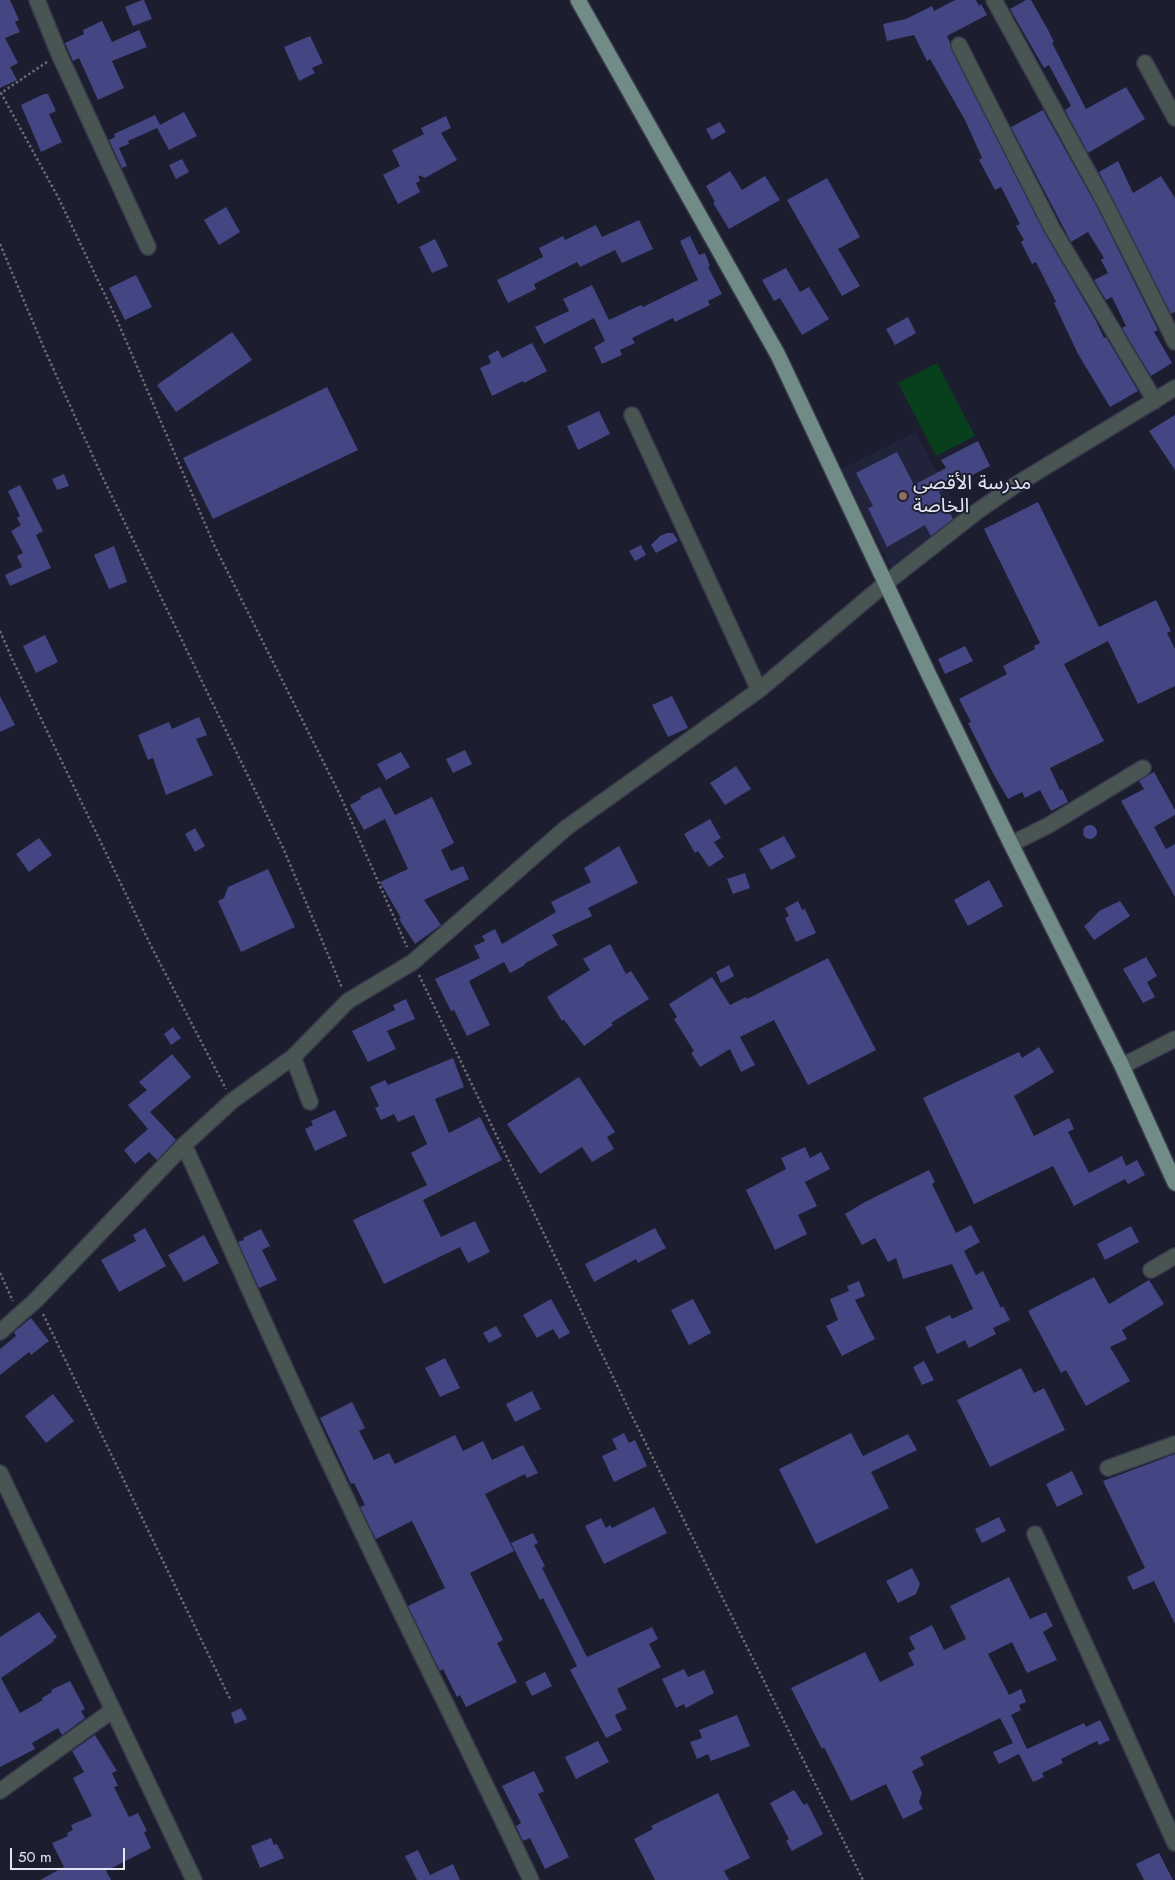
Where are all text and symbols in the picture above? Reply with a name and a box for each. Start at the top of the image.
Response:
place label: مدرسة الأقصى الخاصة [913,472,1031,519]
marker: مدرسة الأقصى الخاصة [897,490,909,502]
scale bar [12,1838,128,1870]
text: 50 m [18,1846,52,1868]

